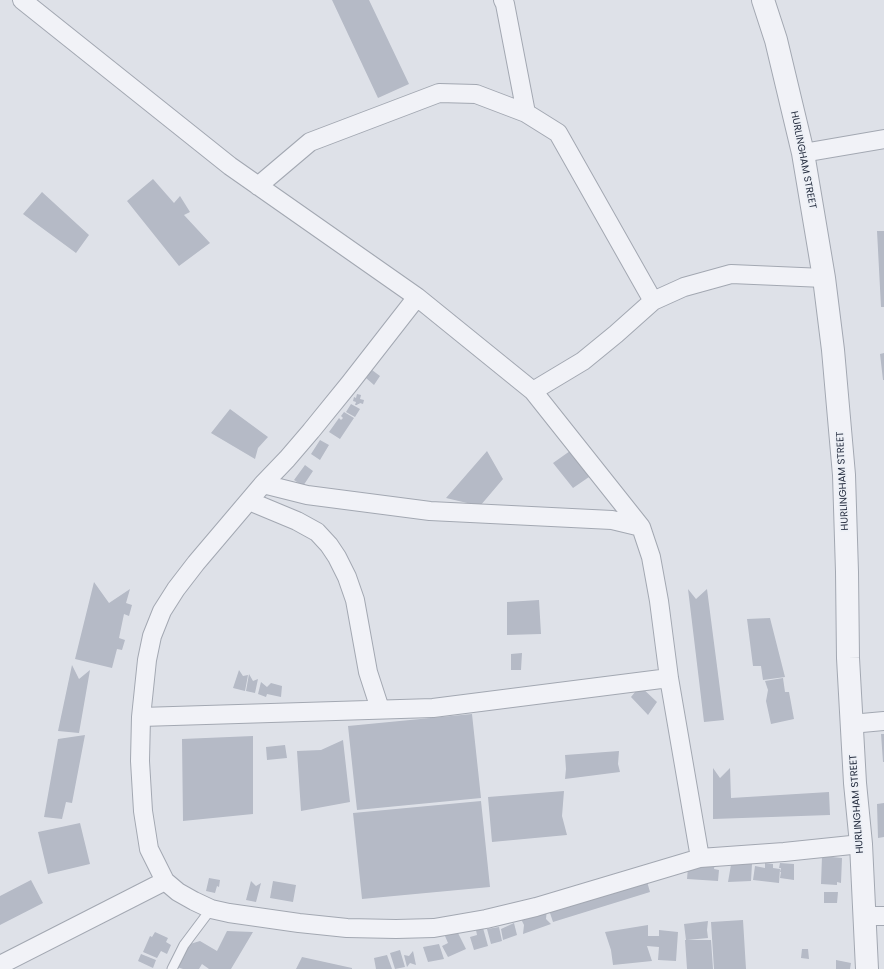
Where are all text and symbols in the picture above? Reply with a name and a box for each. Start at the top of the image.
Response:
street label: HURLINGHAM STREET [788,110,818,210]
street label: HURLINGHAM STREET [834,431,852,531]
street label: HURLINGHAM STREET [848,754,866,854]

